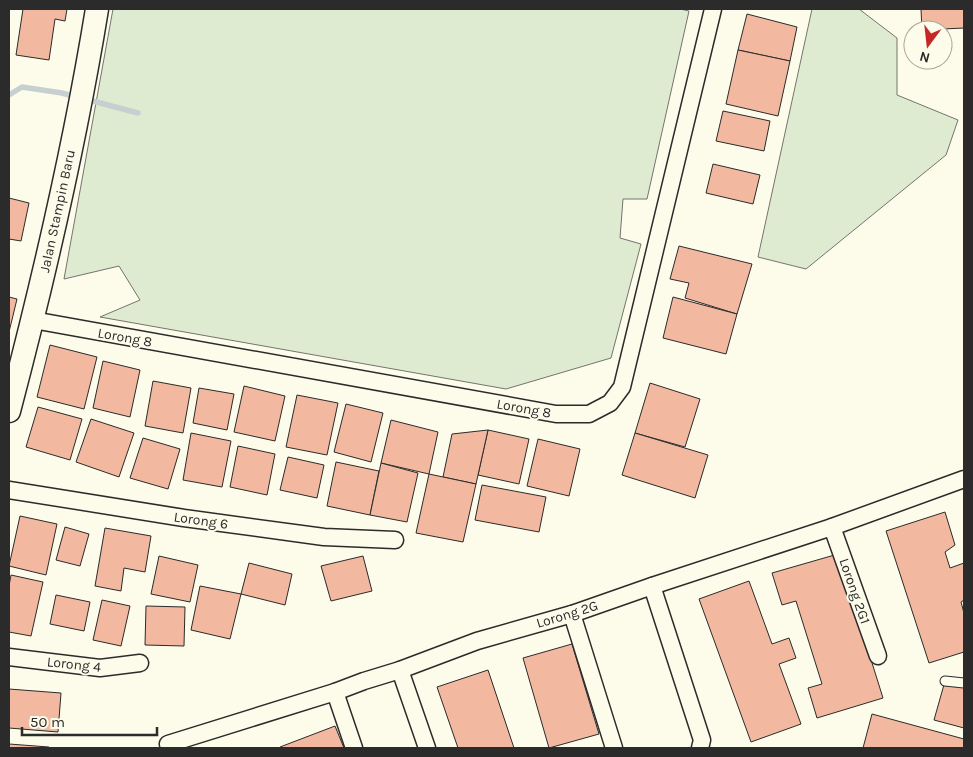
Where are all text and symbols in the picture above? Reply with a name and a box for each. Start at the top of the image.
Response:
north arrow [903,20,953,70]
text: N [918,48,932,67]
street label: Jalan Stampin Baru [36,148,79,274]
street label: Lorong 8 [96,324,154,351]
street label: Lorong 8 [495,395,553,422]
street label: Lorong 6 [173,508,229,533]
street label: Lorong 2G1 [835,556,874,626]
street label: Lorong 2G [534,597,600,632]
street label: Lorong 4 [46,653,102,676]
scale bar [22,704,158,736]
text: 50 m [30,713,65,731]

